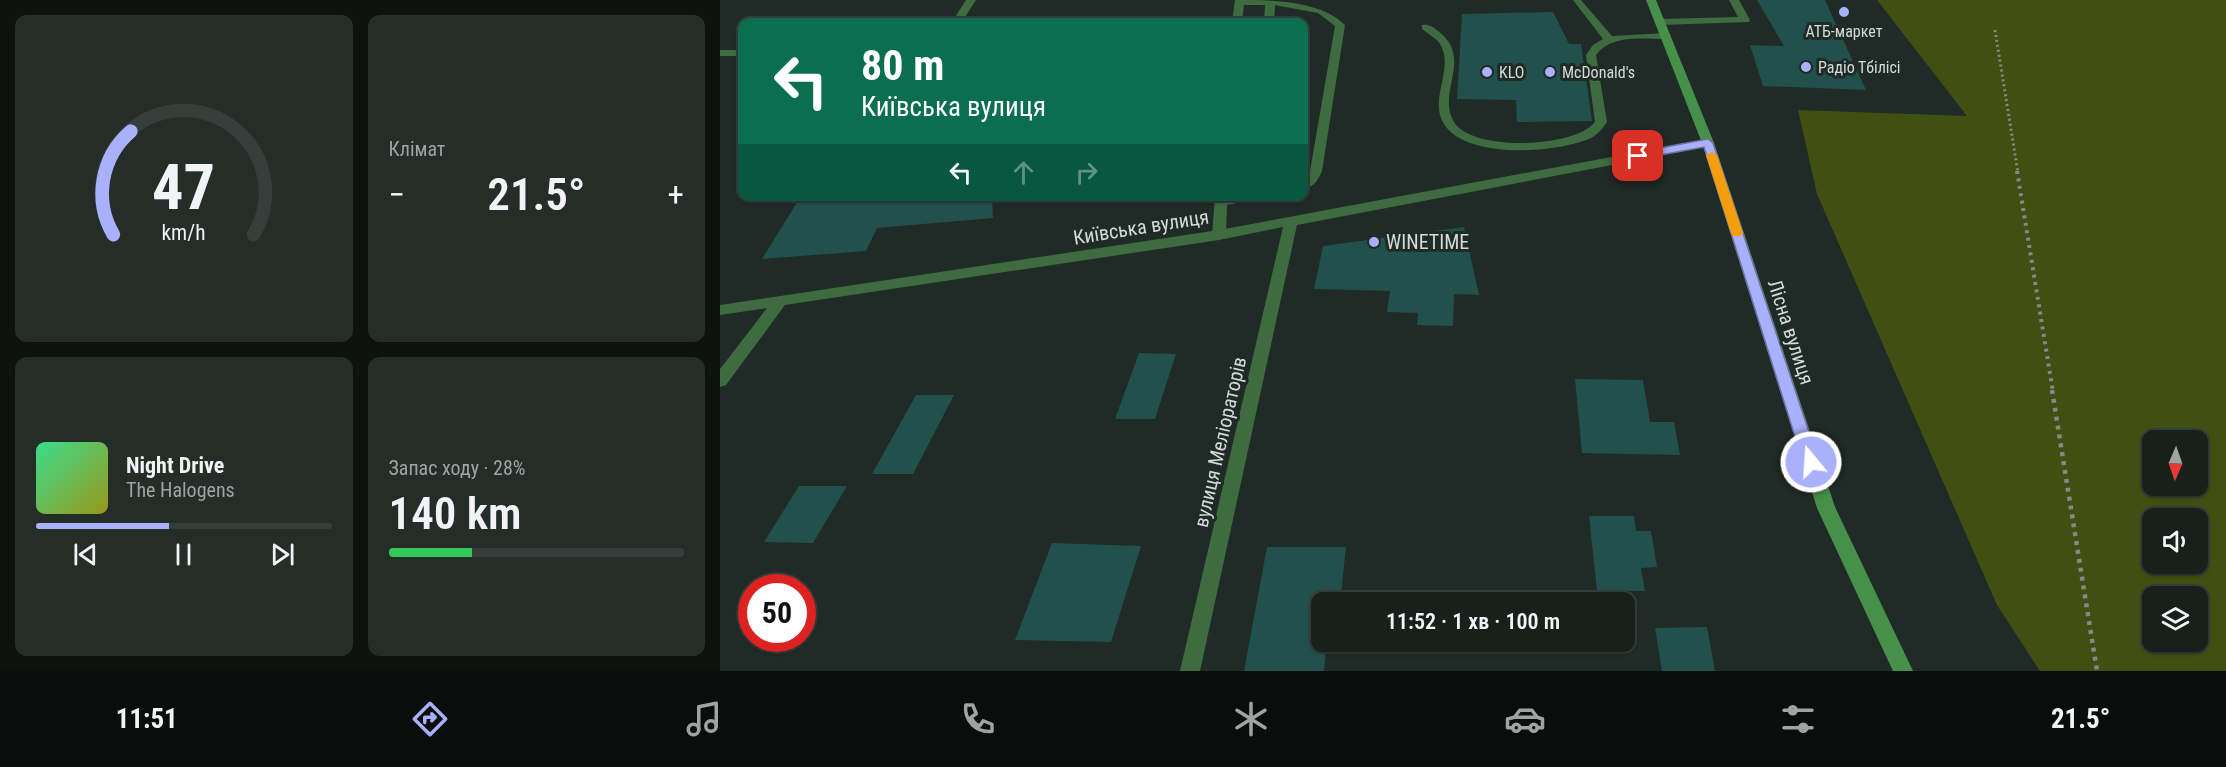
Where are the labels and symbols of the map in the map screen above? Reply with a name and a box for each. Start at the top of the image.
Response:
marker: АТБ-маркет [1837,5,1851,19]
place label: АТБ-маркет [1806,22,1883,41]
place label: Радіо Тбілісі [1818,58,1901,77]
marker: Радіо Тбілісі [1799,60,1813,74]
place label: KLO [1499,63,1524,82]
place label: McDonald's [1562,63,1635,82]
marker: KLO [1480,65,1494,79]
marker: McDonald's [1543,65,1557,79]
pin [1612,130,1663,181]
street label: Київська вулиця [1071,204,1211,250]
place label: WINETIME [1386,230,1469,254]
marker: WINETIME [1367,235,1381,249]
street label: Лісна вулиця [1763,276,1819,388]
street label: вулиця Меліораторів [1189,354,1251,530]
position arrow [1779,430,1843,494]
north arrow [2142,430,2208,496]
speed limit sign: 50 [738,574,816,652]

